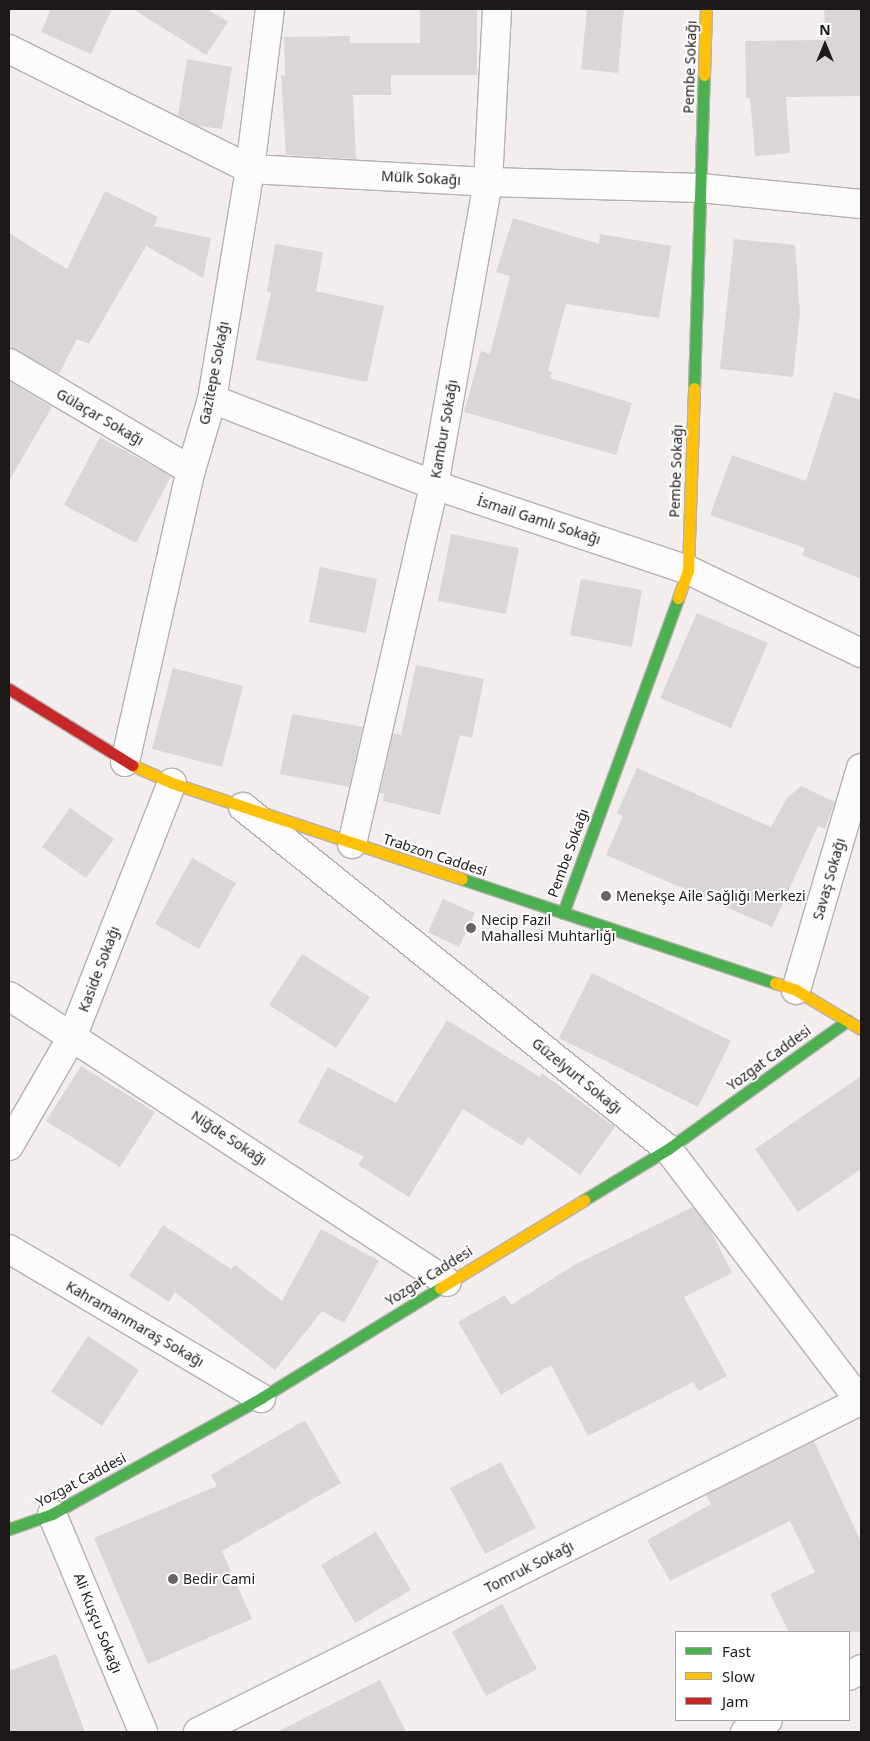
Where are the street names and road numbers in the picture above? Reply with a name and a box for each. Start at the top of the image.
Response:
street label: Pembe Sokağı [680,20,700,114]
street label: Mülk Sokağı [381,168,461,188]
street label: Gazitepe Sokağı [196,320,232,426]
street label: Kambur Sokağı [427,378,461,480]
street label: Gülaçar Sokağı [53,385,147,449]
street label: Pembe Sokağı [666,424,686,518]
street label: İsmail Gamlı Sokağı [475,492,603,548]
street label: Pembe Sokağı [544,806,592,900]
street label: Trabzon Caddesi [381,830,489,880]
street label: Savaş Sokağı [809,836,849,922]
street label: Kaside Sokağı [75,924,123,1014]
street label: Yozgat Caddesi [724,1022,814,1094]
street label: Güzelyurt Sokağı [529,1035,625,1117]
street label: Niğde Sokağı [188,1107,270,1169]
street label: Yozgat Caddesi [382,1243,476,1309]
street label: Kahramanmaraş Sokağı [63,1278,207,1370]
street label: Yozgat Caddesi [33,1449,129,1511]
street label: Tomruk Sokağı [482,1537,576,1597]
street label: Ali Kuşçu Sokağı [70,1570,126,1676]

